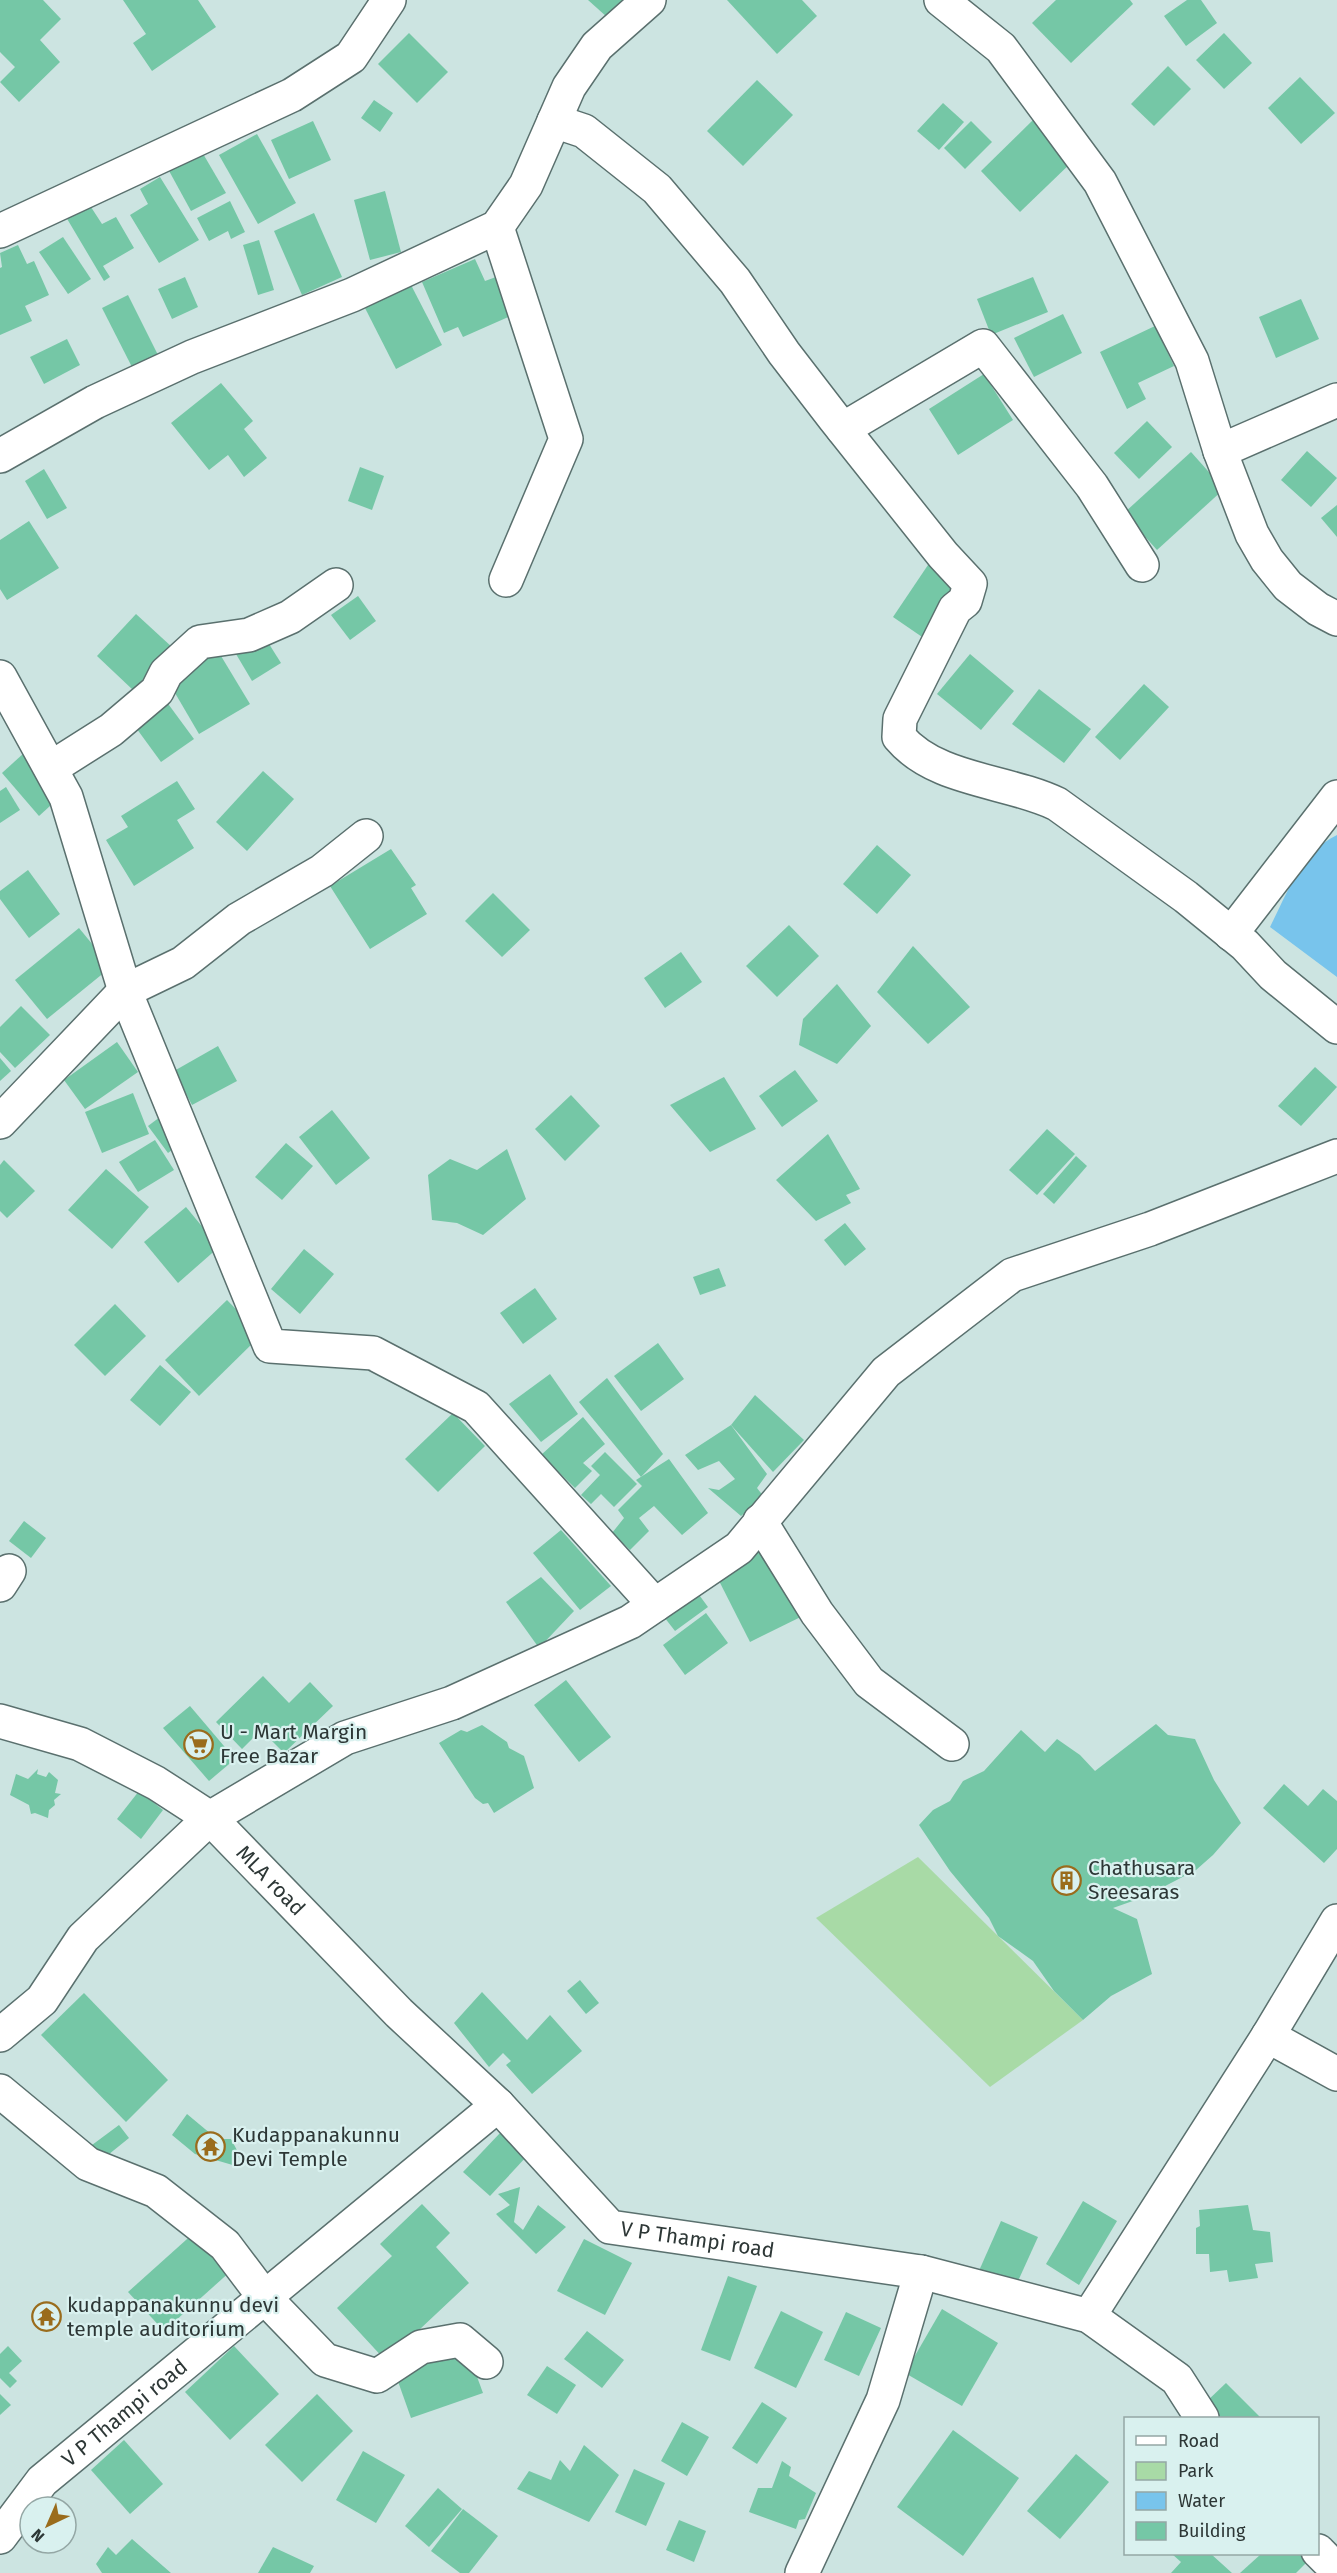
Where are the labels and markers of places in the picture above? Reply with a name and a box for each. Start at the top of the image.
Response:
place label: U - Mart Margin Free Bazar [220,1719,367,1769]
supermarket icon: U - Mart Margin Free Bazar [183,1728,215,1760]
place label: Chathusara Sreesaras [1088,1855,1195,1905]
building icon: Chathusara Sreesaras [1051,1864,1083,1896]
place label: Kudappanakunnu Devi Temple [232,2122,400,2172]
temple icon: Kudappanakunnu Devi Temple [195,2131,227,2163]
place label: kudappanakunnu devi temple auditorium [67,2292,279,2342]
temple icon: kudappanakunnu devi temple auditorium [30,2301,62,2333]

